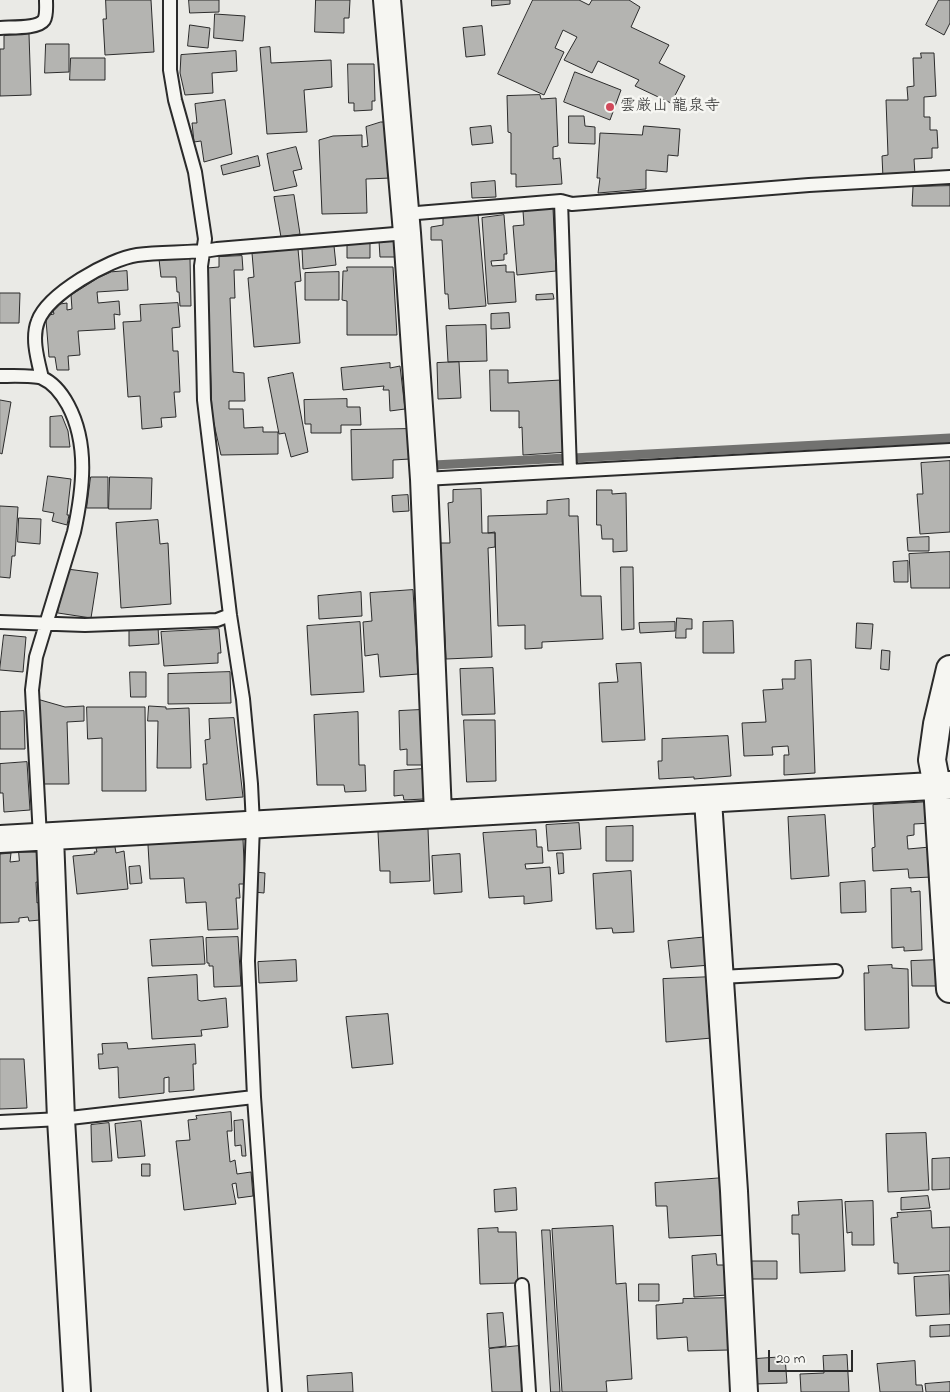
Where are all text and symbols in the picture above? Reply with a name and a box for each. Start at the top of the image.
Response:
place label: 雲厳山 龍泉寺 [620,97,720,117]
marker: 雲厳山 龍泉寺 [604,101,616,113]
scale bar [770,1340,855,1372]
text: 20 m [776,1348,805,1370]

